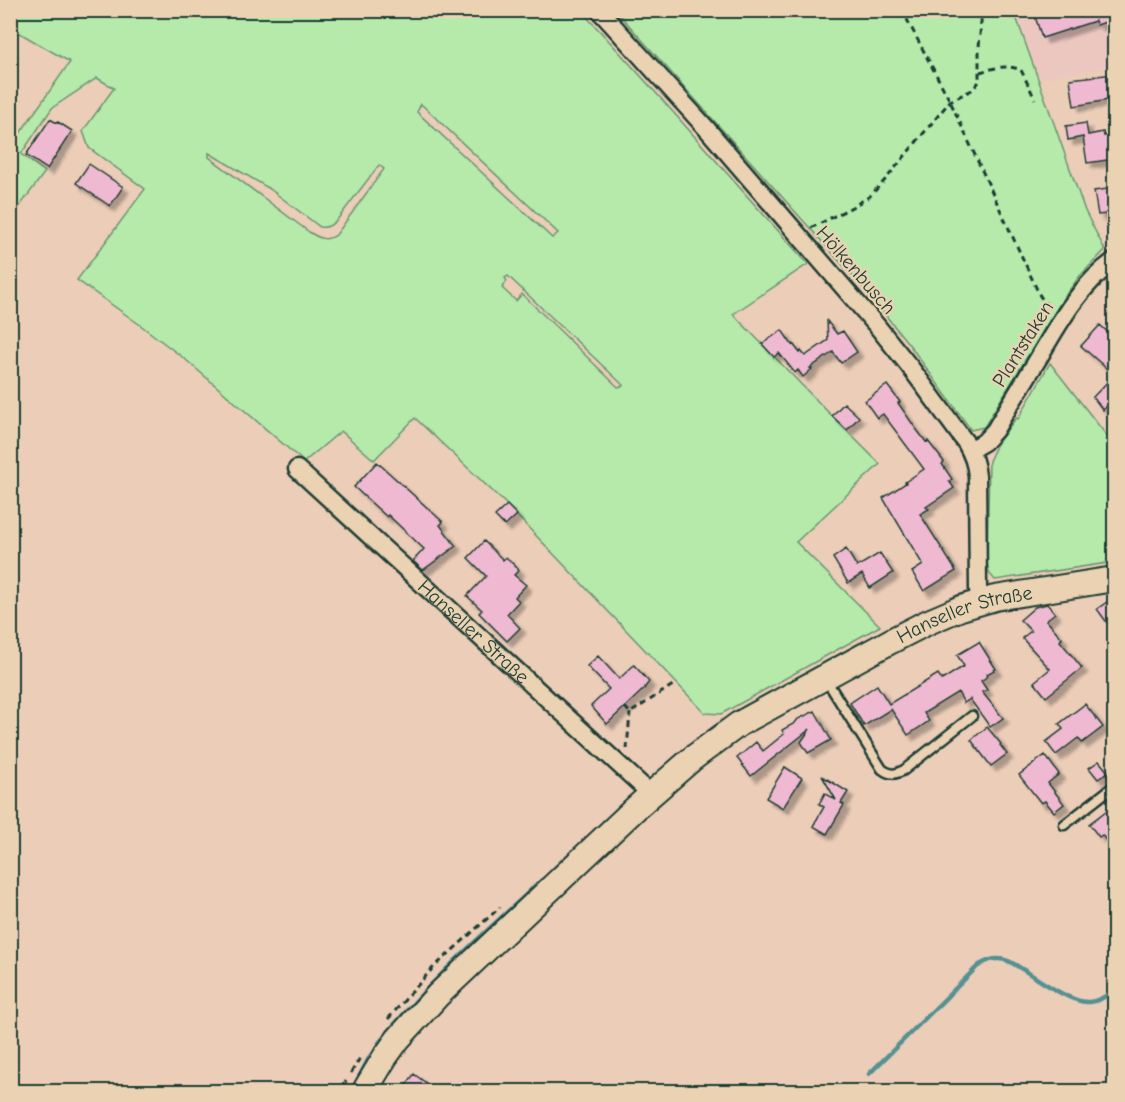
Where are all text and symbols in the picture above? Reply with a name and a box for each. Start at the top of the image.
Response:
street label: Hölkenbusch [811,221,901,319]
street label: Plantstaken [988,297,1058,391]
street label: Hanseller Straße [413,575,534,688]
street label: Hanseller Straße [892,581,1034,648]

